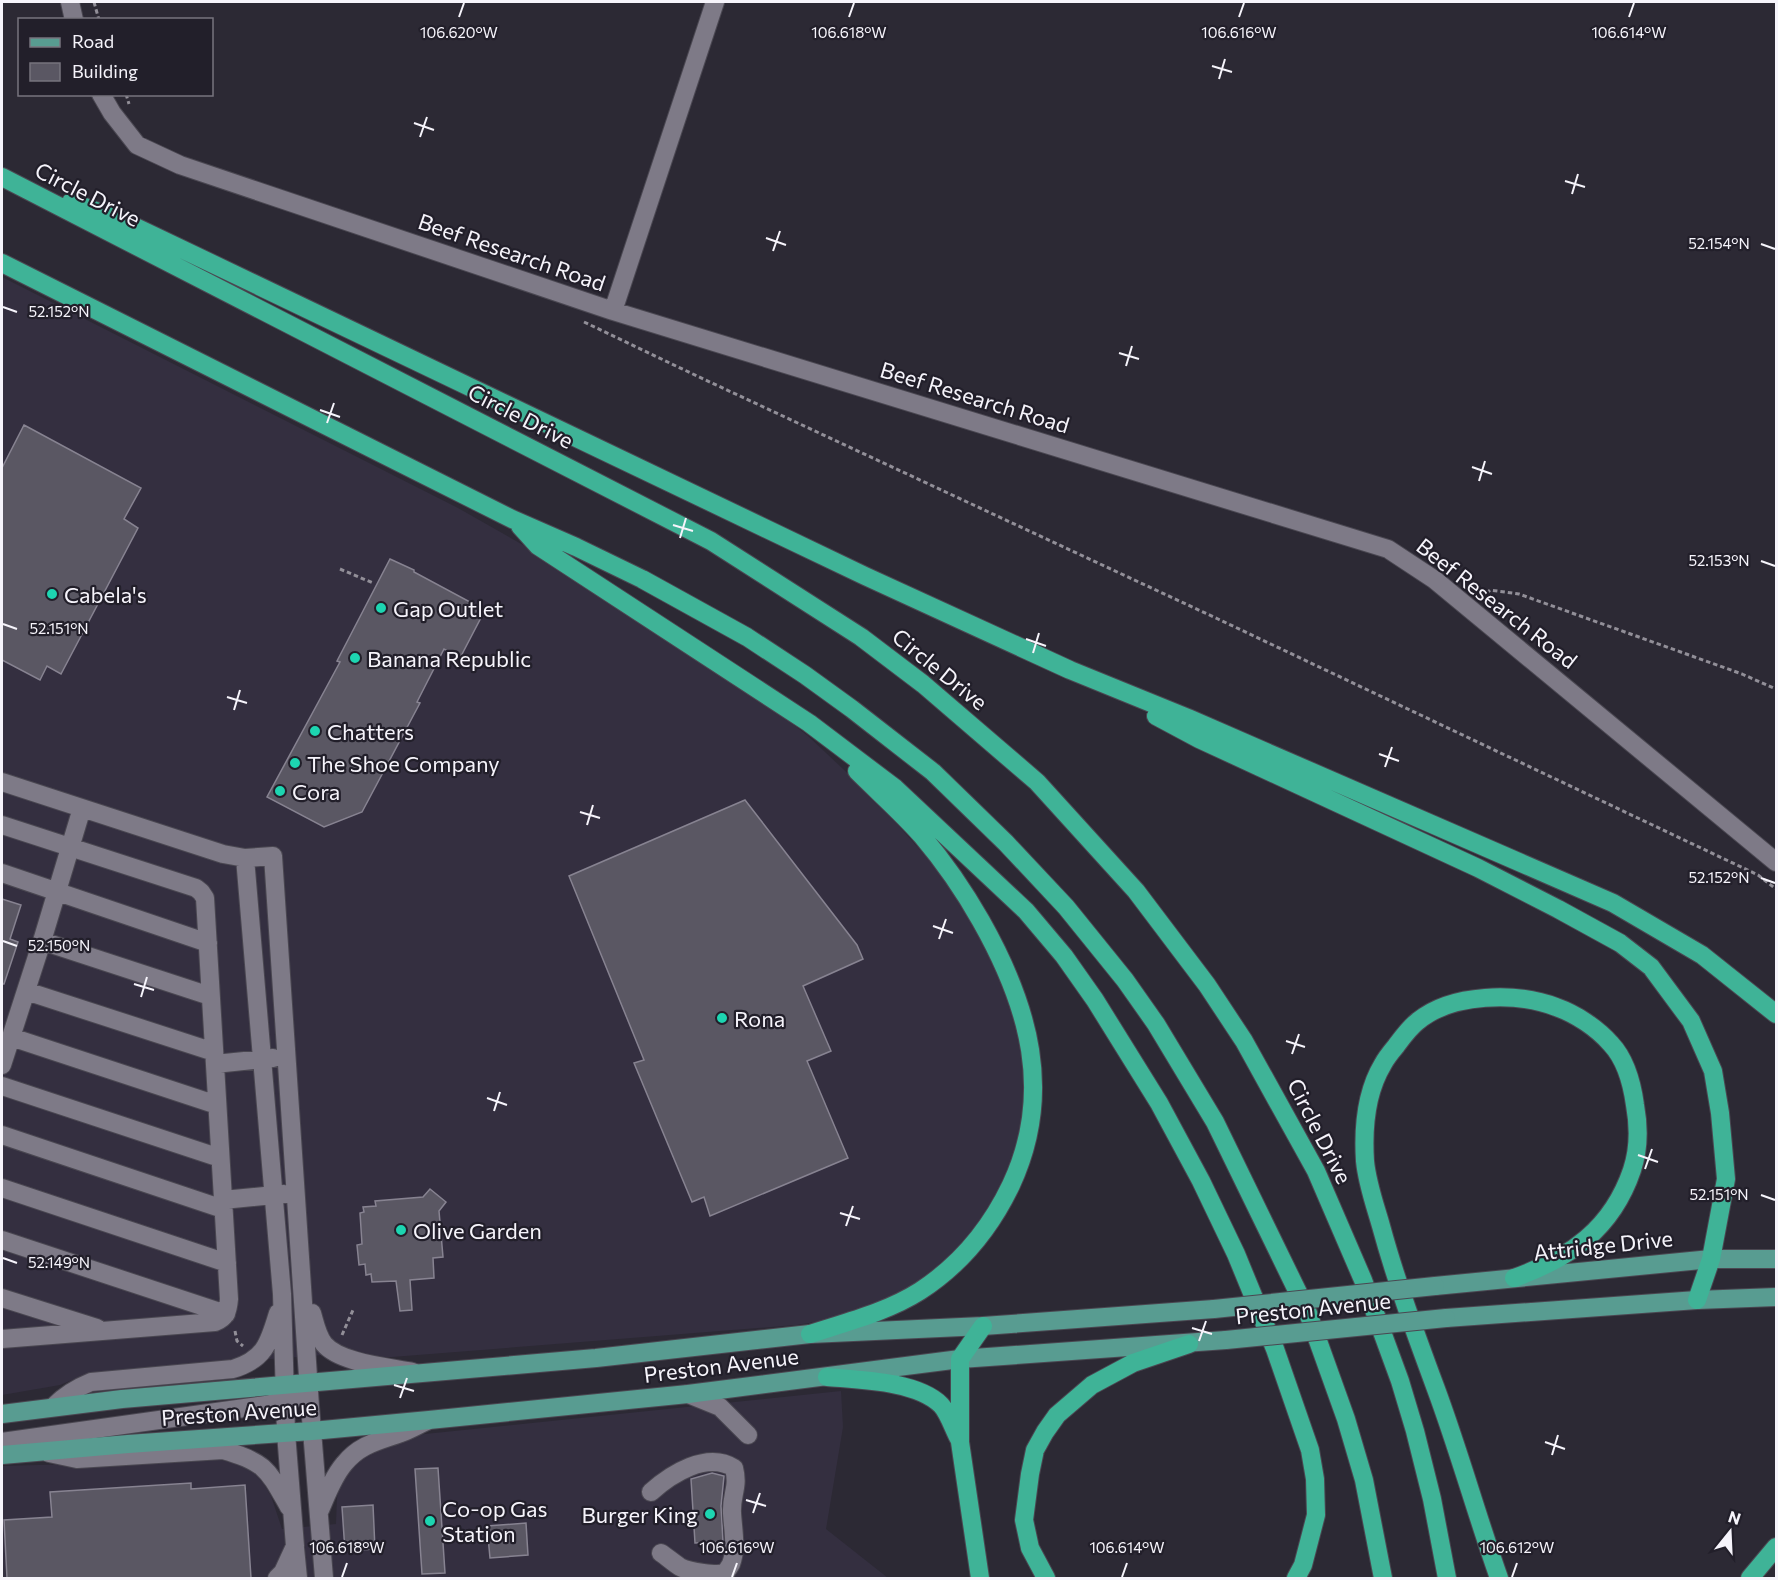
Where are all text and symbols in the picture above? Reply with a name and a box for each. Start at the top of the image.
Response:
legend [18,18,213,96]
text: 106.620°W [420,23,498,41]
text: 106.618°W [811,23,887,41]
text: 106.616°W [1201,23,1277,41]
text: 106.614°W [1591,23,1667,41]
text: Road [72,30,114,52]
text: Building [72,60,138,82]
street label: Circle Drive [31,156,145,232]
street label: Beef Research Road [415,207,609,297]
text: 52.154°N [1688,234,1750,252]
text: 52.152°N [28,302,90,320]
street label: Beef Research Road [877,355,1073,439]
street label: Circle Drive [464,378,578,454]
street label: Beef Research Road [1411,532,1583,674]
text: 52.153°N [1688,551,1750,569]
place label: Cabela's [64,581,147,608]
marker: Cabela's [45,587,59,601]
place label: Gap Outlet [393,595,503,622]
marker: Gap Outlet [374,601,388,615]
text: 52.151°N [29,619,89,637]
street label: Circle Drive [887,622,993,716]
place label: Banana Republic [367,645,531,672]
marker: Banana Republic [348,651,362,665]
place label: Chatters [327,718,414,745]
marker: Chatters [308,724,322,738]
place label: The Shoe Company [307,750,500,777]
marker: The Shoe Company [288,756,302,770]
place label: Cora [292,778,340,805]
marker: Cora [273,784,287,798]
text: 52.152°N [1688,868,1750,886]
text: 52.150°N [28,936,90,954]
place label: Rona [734,1005,785,1032]
marker: Rona [715,1011,729,1025]
street label: Circle Drive [1282,1074,1358,1188]
text: 52.151°N [1689,1185,1749,1203]
place label: Olive Garden [413,1217,542,1244]
marker: Olive Garden [394,1223,408,1237]
street label: Attridge Drive [1532,1224,1674,1266]
text: 52.149°N [28,1253,90,1271]
street label: Preston Avenue [1234,1286,1392,1330]
street label: Preston Avenue [642,1342,800,1388]
street label: Preston Avenue [160,1393,318,1431]
place label: Co-op Gas Station [442,1495,548,1547]
place label: Burger King [581,1501,698,1528]
north arrow [1700,1502,1760,1562]
text: N [1726,1506,1743,1528]
marker: Burger King [703,1507,717,1521]
marker: Co-op Gas Station [423,1514,437,1528]
text: 106.618°W [309,1538,385,1556]
text: 106.616°W [699,1538,775,1556]
text: 106.614°W [1089,1538,1165,1556]
text: 106.612°W [1480,1538,1554,1556]

